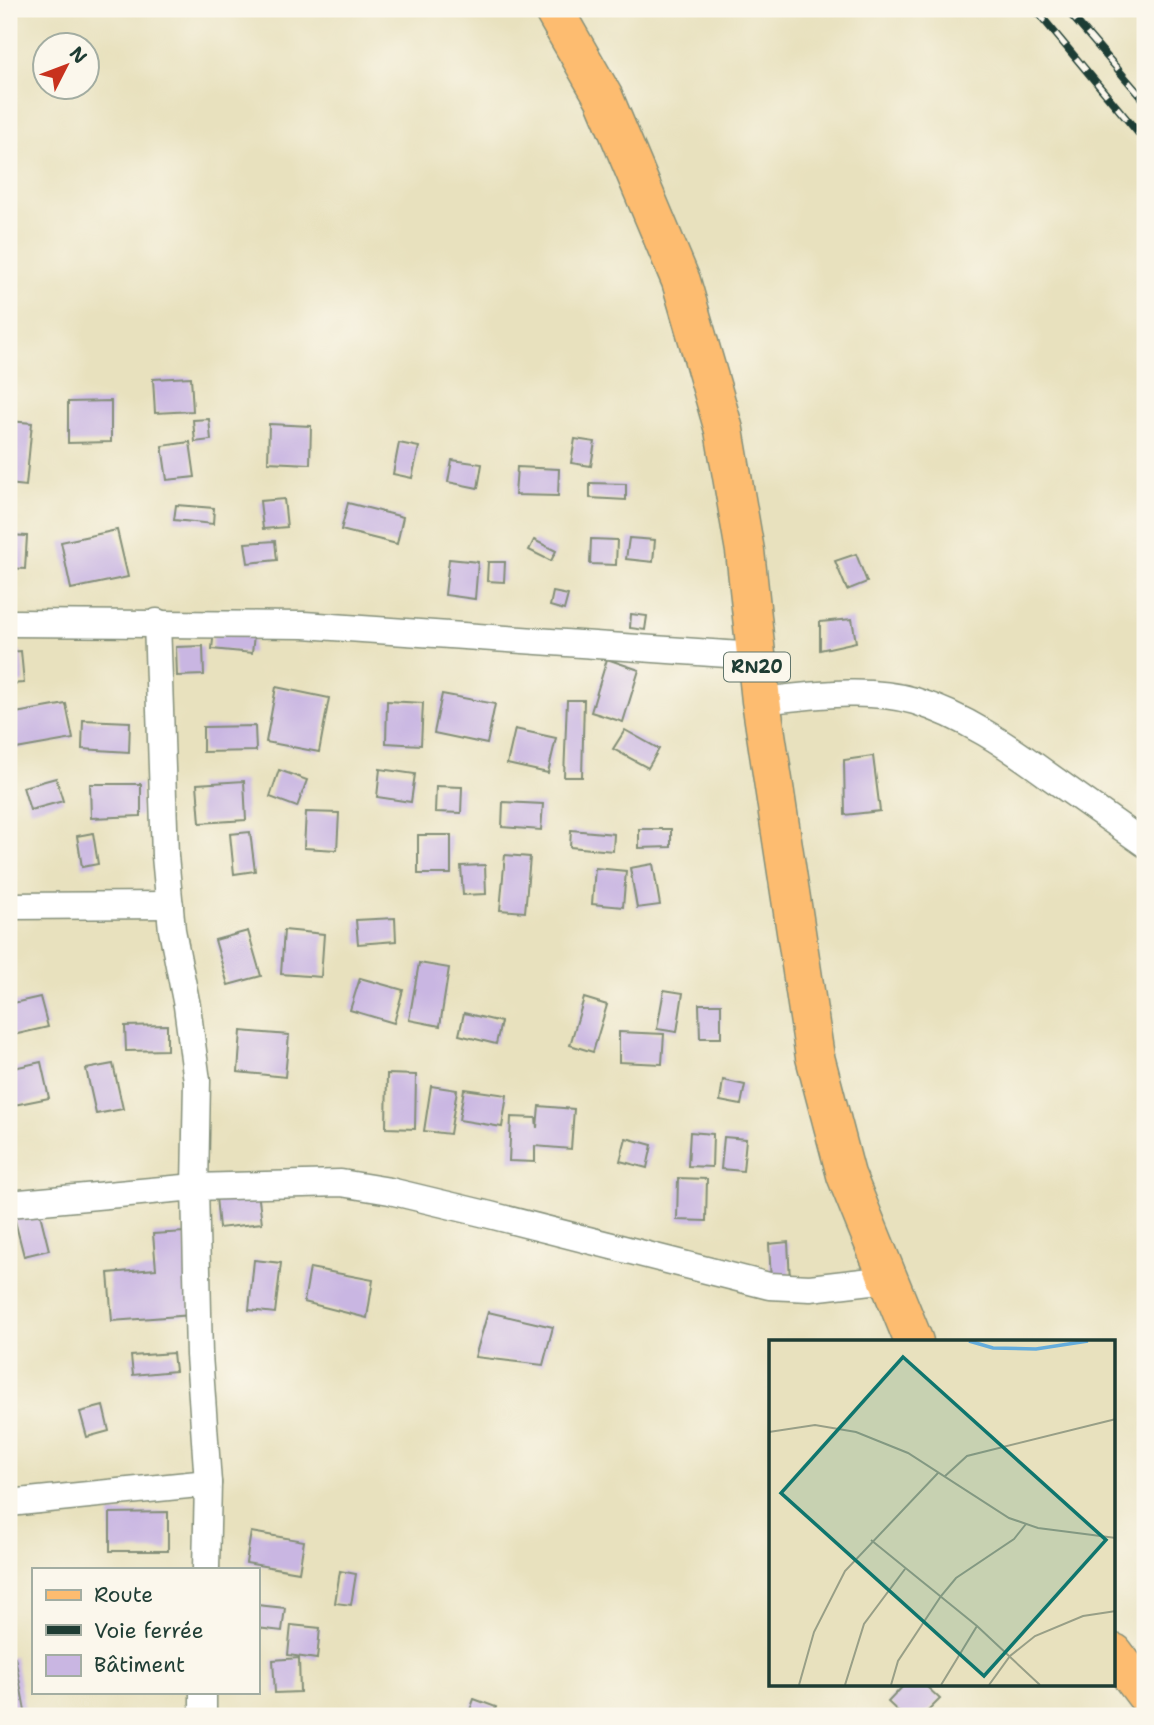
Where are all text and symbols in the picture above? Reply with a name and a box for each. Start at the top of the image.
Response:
north arrow [32,32,102,102]
text: N [64,41,93,69]
road number: RN20 [724,652,790,682]
inset map [769,1340,1116,1686]
legend [32,1568,259,1694]
text: Route [94,1581,153,1609]
text: Voie ferrée [94,1617,204,1645]
text: Bâtiment [94,1651,185,1679]

